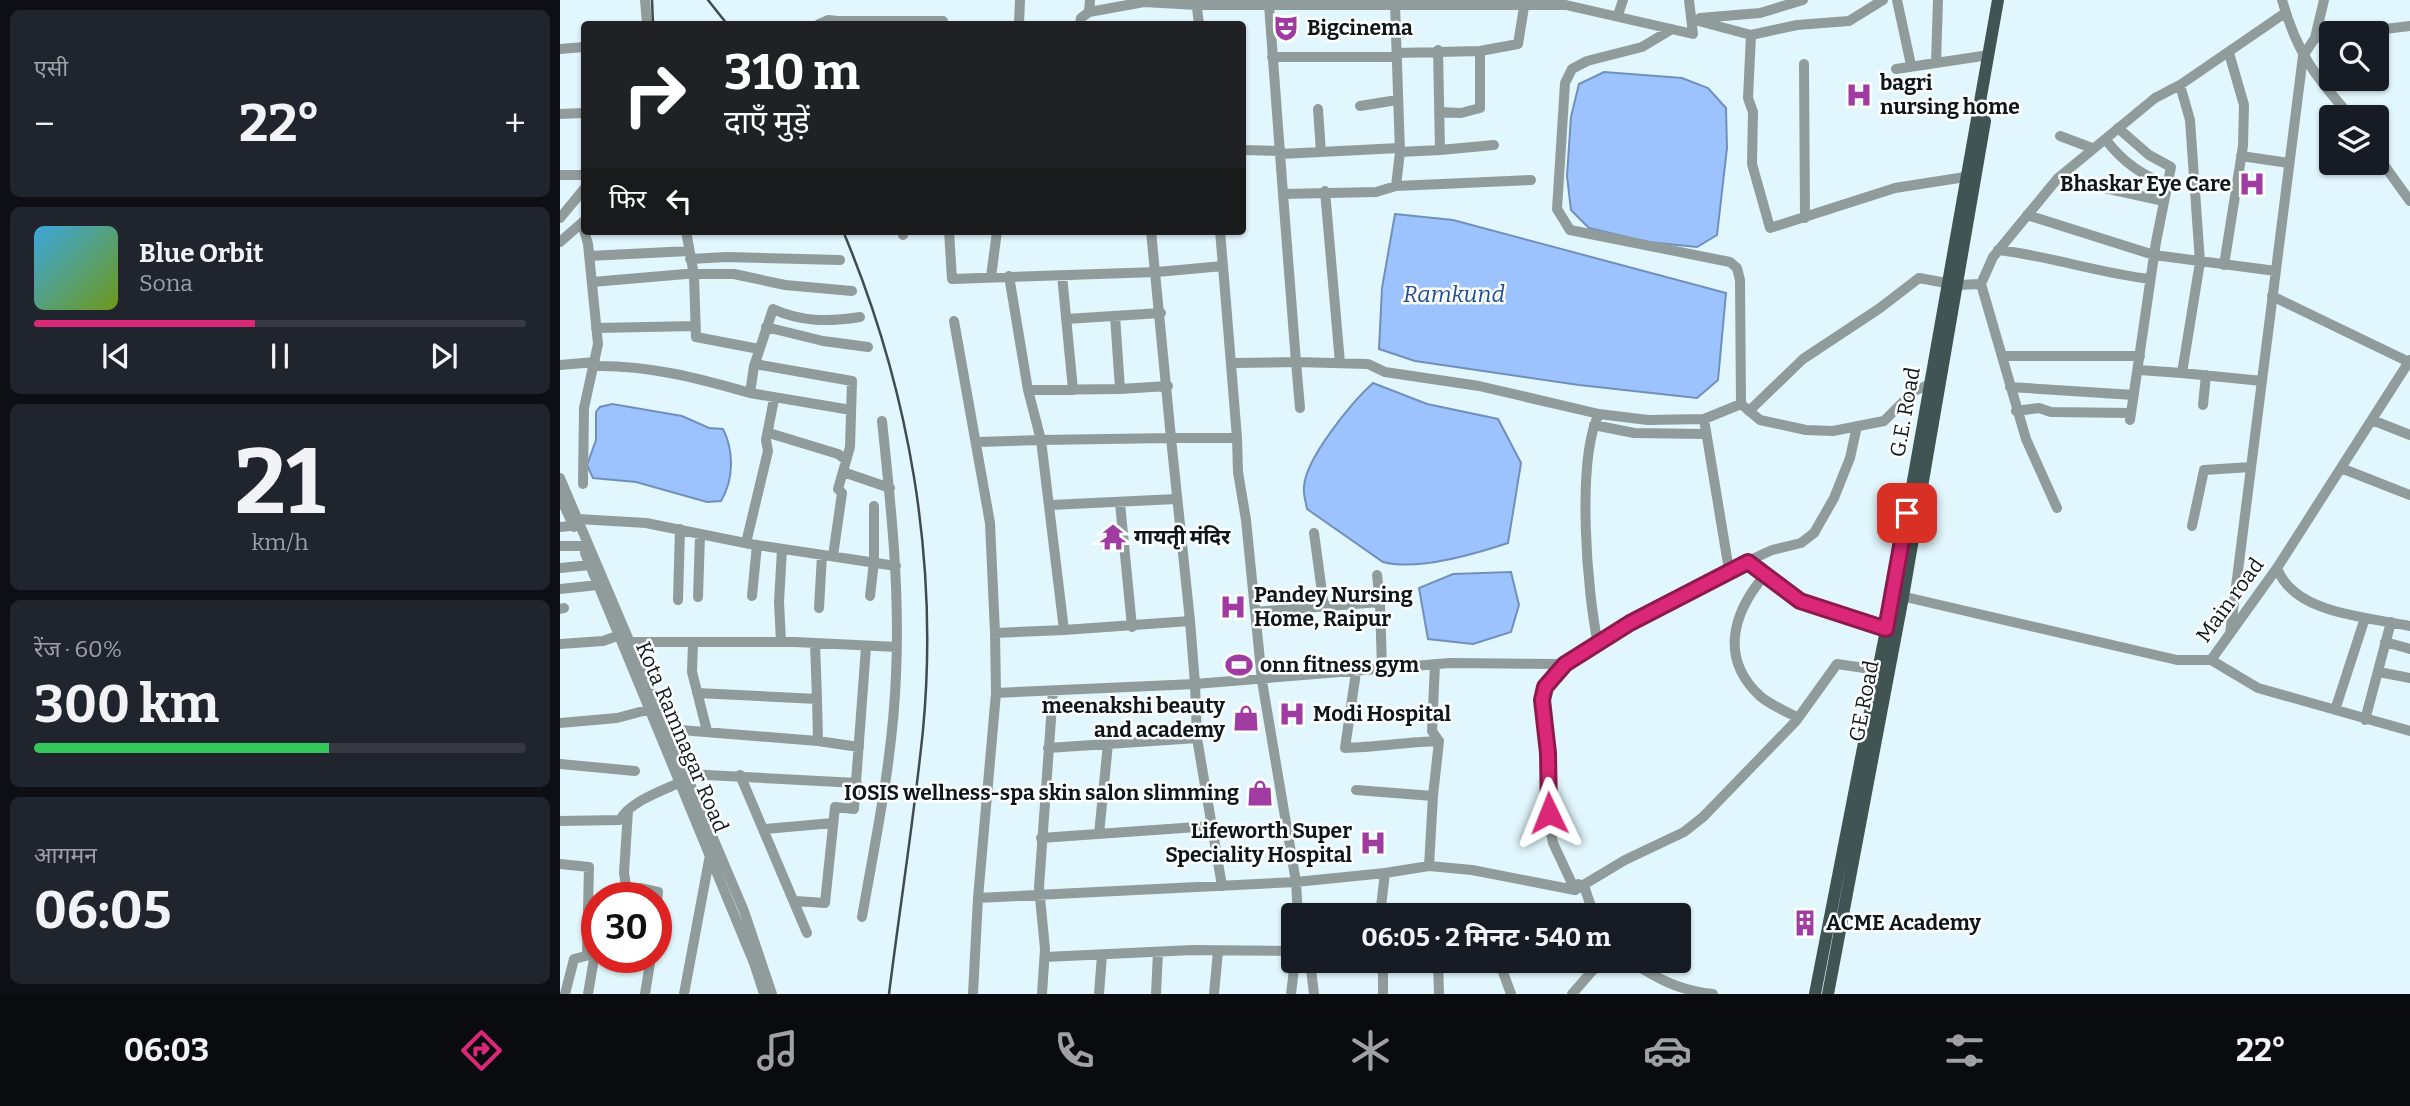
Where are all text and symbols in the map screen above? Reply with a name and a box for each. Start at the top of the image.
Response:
theatre icon: Bigcinema [1271,13,1301,43]
place label: Bigcinema [1307,15,1413,41]
map controls [2319,21,2389,175]
button: search [2319,21,2389,91]
text: 310 m [724,43,860,102]
icon: right [609,49,700,140]
text: एसी [34,54,68,82]
place label: bagri nursing home [1880,70,2020,120]
hospital icon: bagri nursing home [1844,80,1874,110]
text: 22° [239,92,320,155]
text: − [34,101,55,147]
text: + [504,101,526,147]
text: दाएँ मुड़ें [724,103,810,141]
button: layers [2319,105,2389,175]
hospital icon: Bhaskar Eye Care [2237,169,2267,199]
place label: Bhaskar Eye Care [2060,171,2231,197]
icon: left [660,182,698,220]
text: फिर [609,184,646,215]
text: Blue Orbit [139,238,263,269]
text: Sona [139,269,193,297]
water label: Ramkund [1403,280,1505,308]
icon: previous [97,337,135,375]
icon: pause [261,337,299,375]
icon: next [425,337,463,375]
street label: G.E. Road [1884,365,1926,459]
text: 21 [235,428,325,537]
pin [1877,483,1937,543]
icon: arrive [1888,494,1926,532]
temple icon: गायतृी मंदिर [1098,522,1128,552]
place label: गायतृी मंदिर [1134,524,1231,550]
text: km/h [252,528,308,556]
street label: Main road [2191,553,2269,647]
place label: Pandey Nursing Home, Raipur [1254,582,1413,632]
hospital icon: Pandey Nursing Home, Raipur [1218,592,1248,622]
text: रेंज · 60% [34,635,122,663]
street label: Kota Ramnagar Road [630,638,734,836]
sports icon: onn fitness gym [1224,650,1254,680]
place label: onn fitness gym [1260,652,1419,678]
street label: GE Road [1843,658,1885,744]
text: 300 km [34,673,219,736]
place label: meenakshi beauty and academy [1042,693,1225,743]
hospital icon: Modi Hospital [1277,699,1307,729]
place label: Modi Hospital [1313,701,1452,727]
shop icon: meenakshi beauty and academy [1231,703,1261,733]
position arrow [1512,776,1586,850]
shop icon: IOSIS wellness-spa skin salon slimming [1245,778,1275,808]
place label: IOSIS wellness-spa skin salon slimming [844,780,1239,806]
place label: Lifeworth Super Speciality Hospital [1165,818,1352,868]
hospital icon: Lifeworth Super Speciality Hospital [1358,828,1388,858]
text: आगमन [34,841,97,869]
text: 06:05 [34,879,171,942]
speed limit sign: 30 [581,882,672,973]
building icon: ACME Academy [1790,908,1820,938]
place label: ACME Academy [1826,910,1981,936]
text: 06:05 · 2 मिनट · 540 m [1361,922,1611,953]
icon: directions [457,1026,506,1075]
icon: music [753,1026,802,1075]
icon: phone [1050,1026,1099,1075]
icon: climate [1346,1026,1395,1075]
icon: car [1643,1026,1692,1075]
icon: filters [1940,1026,1989,1075]
text: 06:03 [124,1031,209,1069]
text: 22° [2236,1031,2286,1069]

